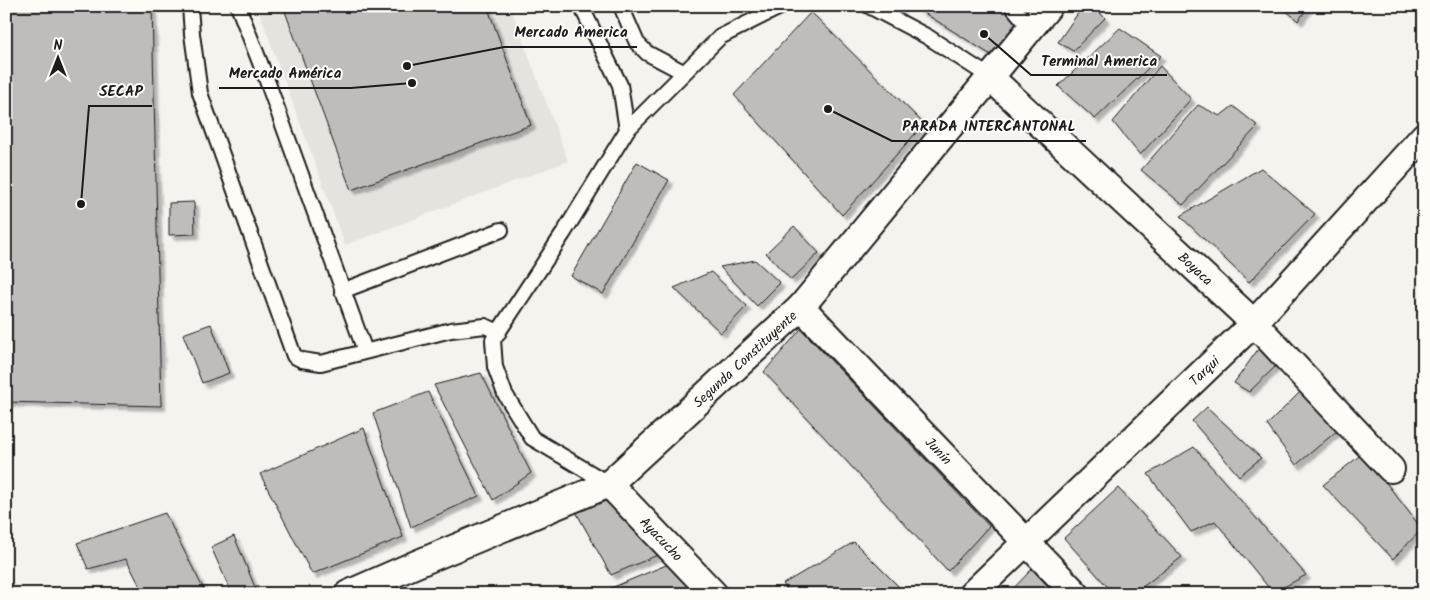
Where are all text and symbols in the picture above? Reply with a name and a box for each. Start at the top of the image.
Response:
callout: Mercado America [504,17,637,47]
text: Mercado America [514,21,628,45]
north arrow [32,32,82,82]
text: N [54,35,63,57]
callout: Terminal America [1031,45,1167,75]
text: Terminal America [1041,50,1157,74]
callout: Mercado América [219,58,351,88]
text: Mercado América [229,62,342,86]
callout: SECAP [89,76,152,106]
text: SECAP [99,80,144,104]
callout: PARADA INTERCANTONAL [892,111,1086,141]
text: PARADA INTERCANTONAL [902,115,1076,139]
street label: Boyaca [1172,247,1217,291]
street label: Segunda Constituyente [688,305,803,413]
street label: Tarqui [1184,351,1226,392]
street label: Junín [919,432,957,470]
street label: Ayacucho [634,512,688,567]

